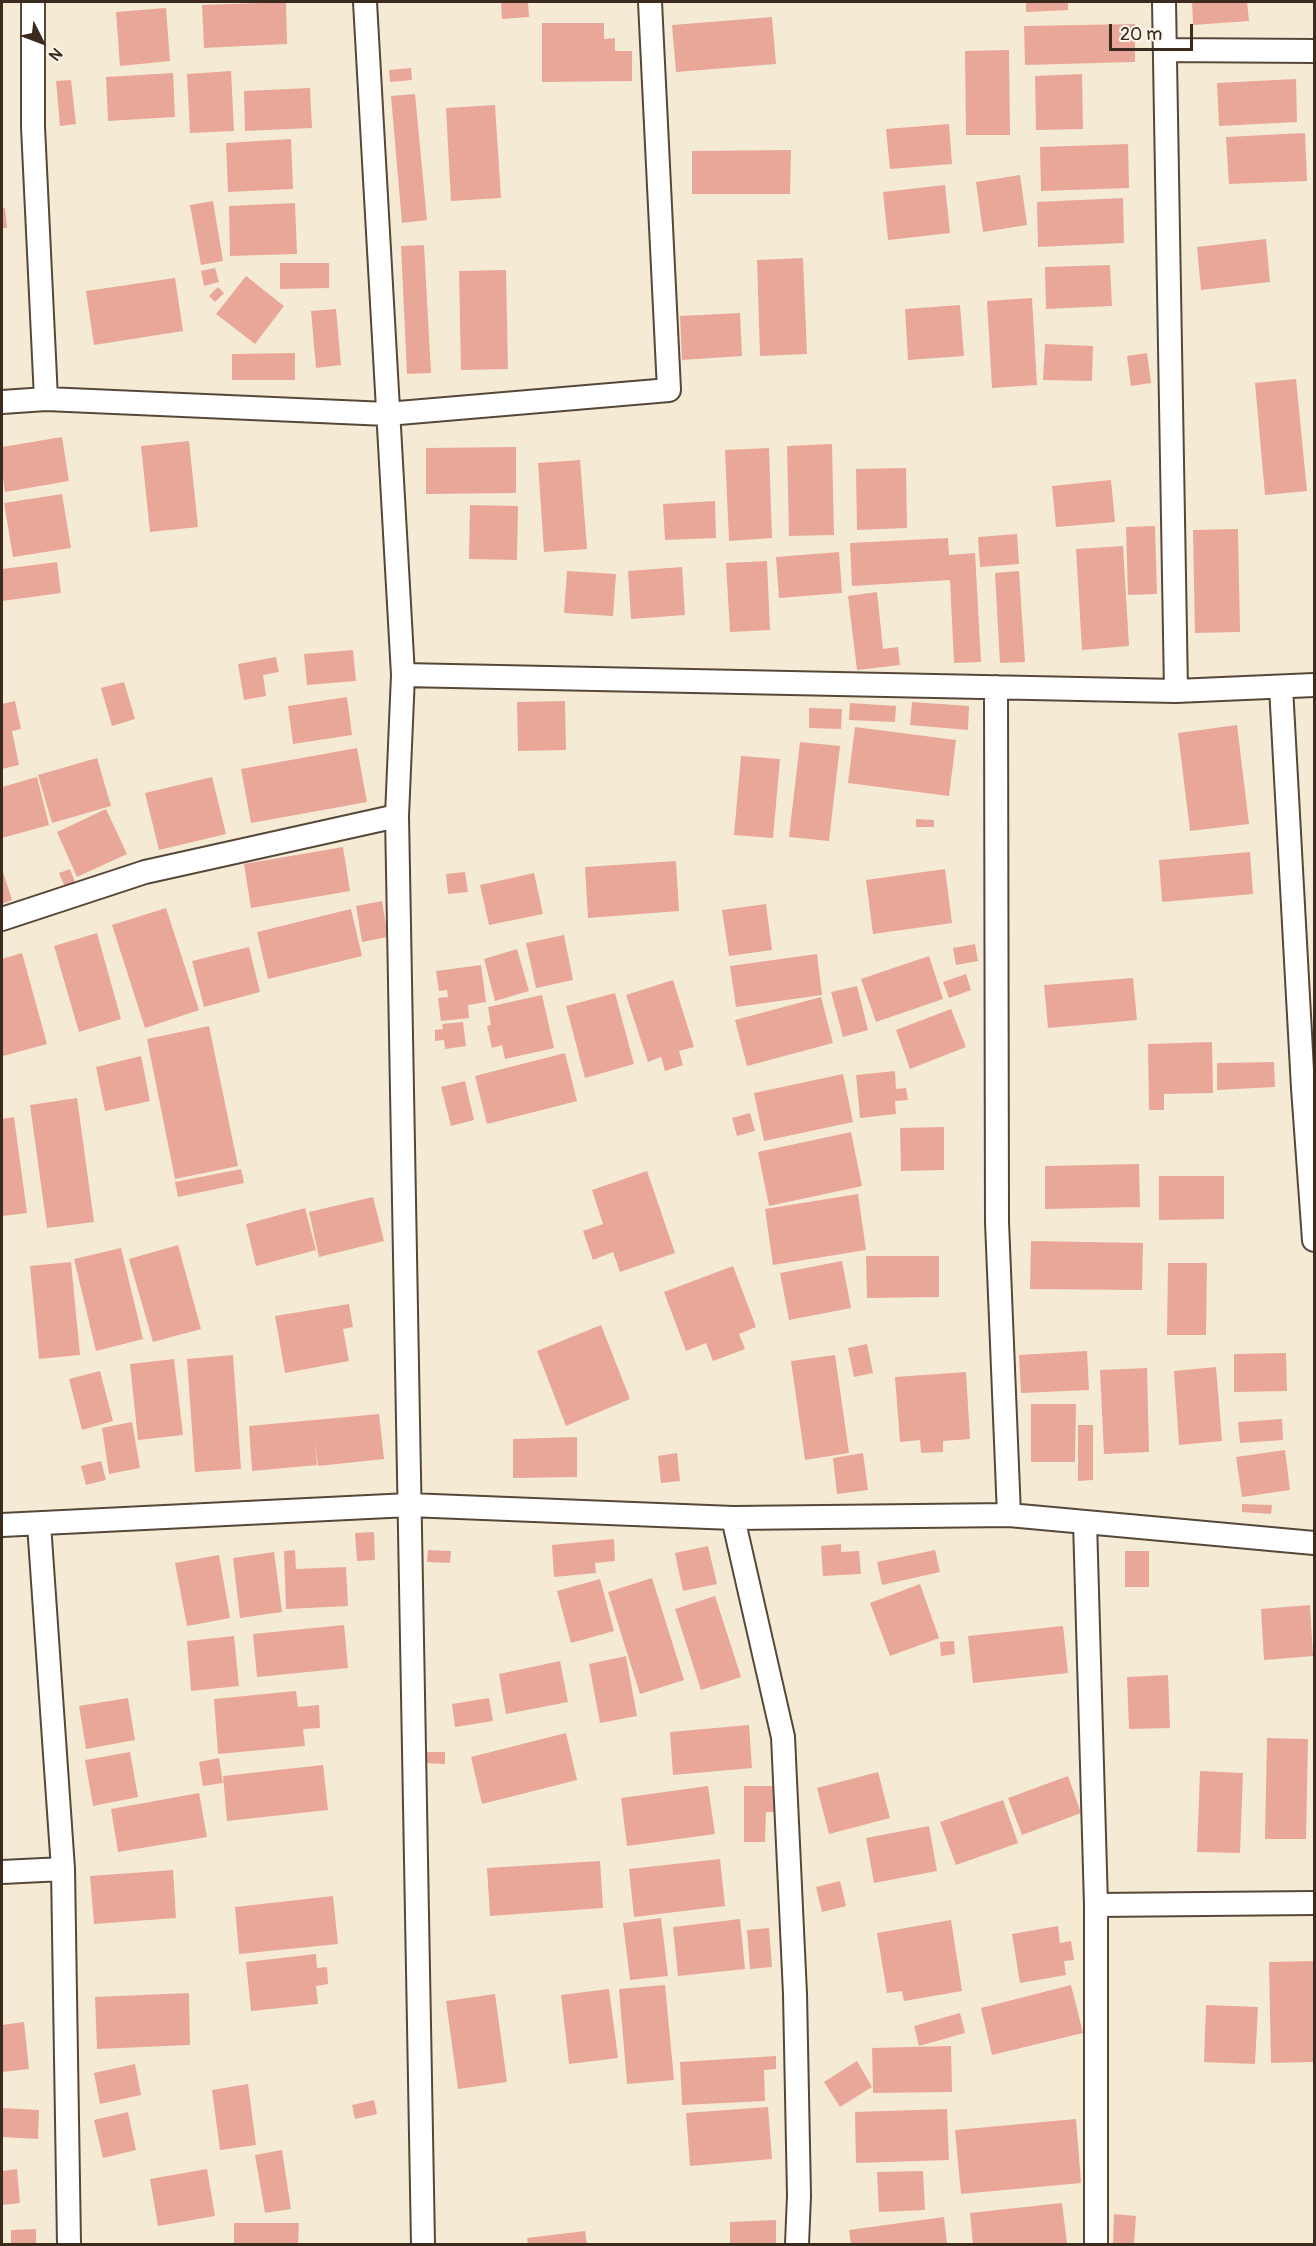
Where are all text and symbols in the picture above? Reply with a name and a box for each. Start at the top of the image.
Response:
north arrow [12,12,72,72]
scale bar [1112,12,1196,50]
text: 20 m [1120,23,1162,46]
text: N [44,43,66,65]

